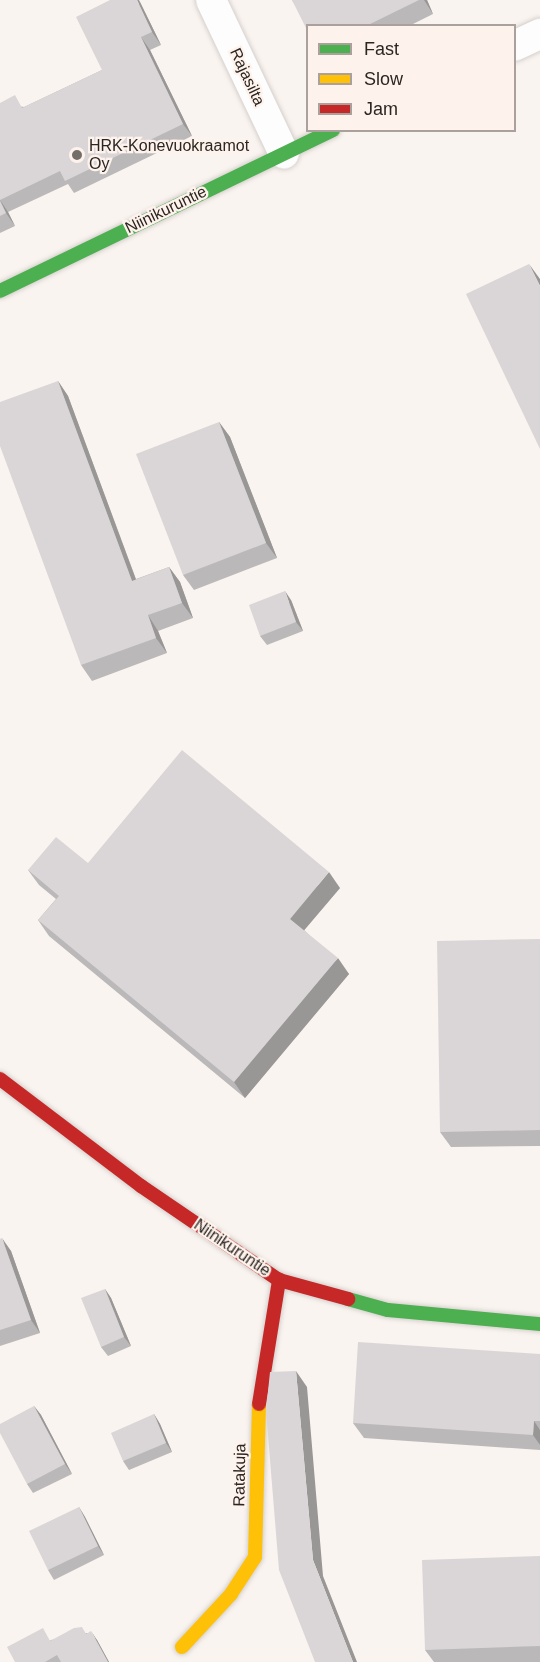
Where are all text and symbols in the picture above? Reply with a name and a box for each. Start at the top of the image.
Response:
legend [306,24,516,132]
text: Fast [364,39,399,59]
street label: Rajasilta [225,45,269,109]
text: Slow [364,69,403,89]
text: Jam [364,99,398,119]
place label: HRK-Konevuokraamot Oy [89,136,249,174]
marker: HRK-Konevuokraamot Oy [70,148,84,162]
street label: Niinikuruntie [122,182,210,238]
street label: Niinikuruntie [190,1215,274,1281]
street label: Ratakuja [230,1443,250,1507]

